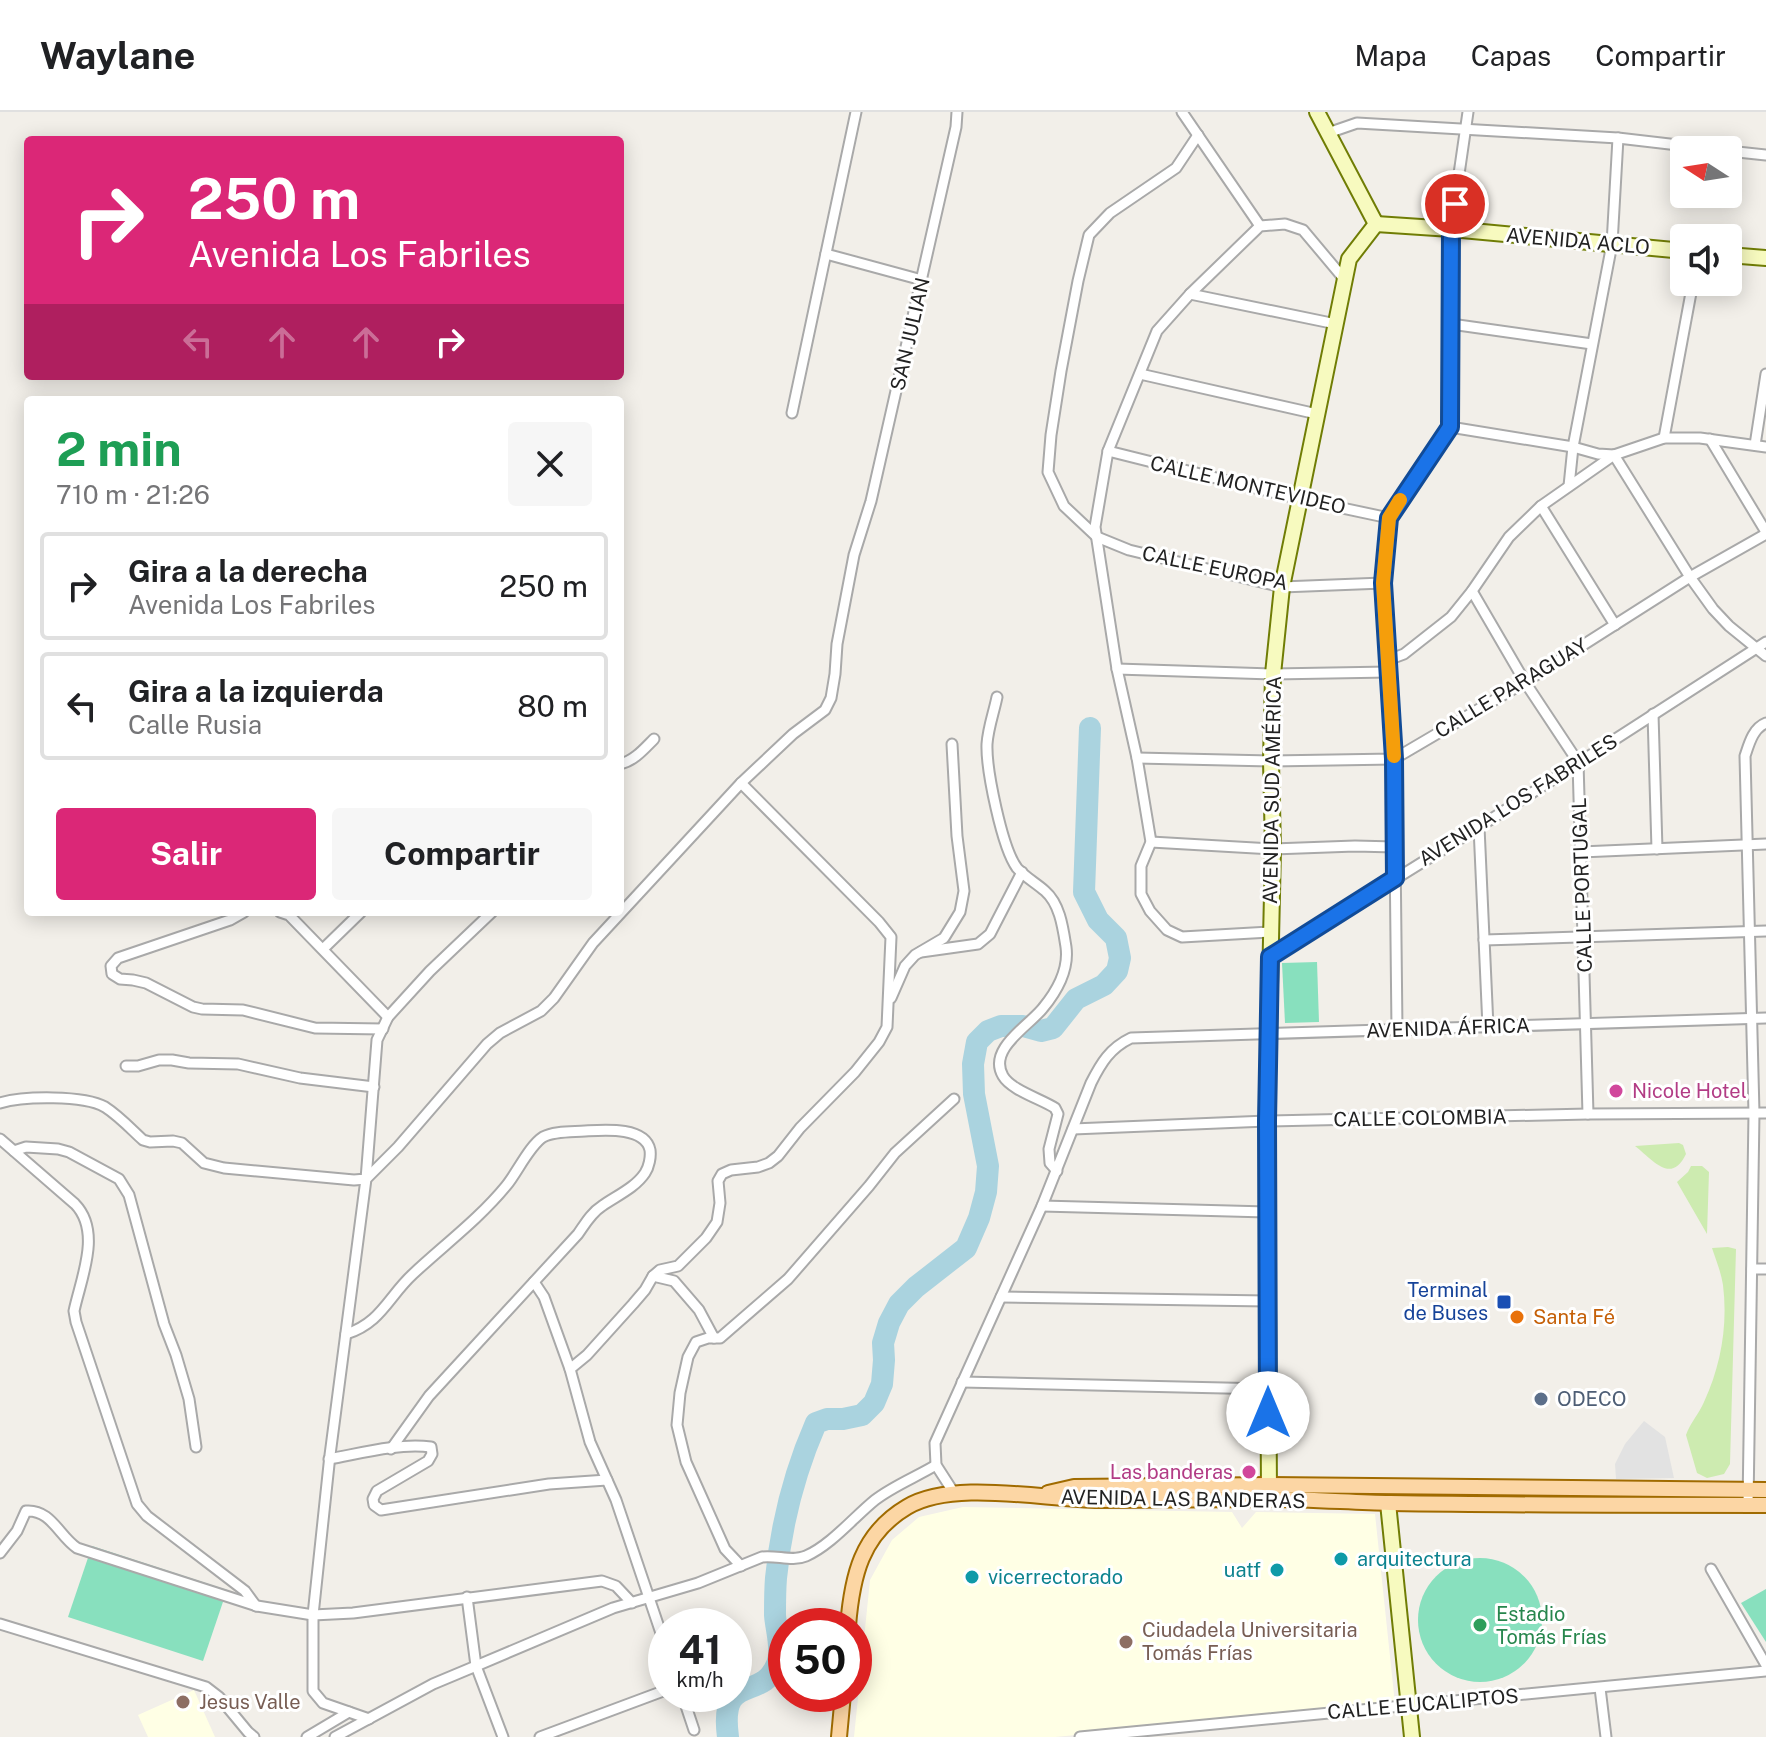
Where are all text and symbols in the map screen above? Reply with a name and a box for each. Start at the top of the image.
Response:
text: Waylane [40,33,195,78]
text: Mapa [1354,39,1427,72]
text: Capas [1471,39,1551,72]
text: Compartir [1595,39,1726,72]
north arrow [1670,136,1742,208]
map controls [1670,136,1742,296]
text: 250 m [188,166,360,232]
icon: right [56,168,160,272]
pin [1421,170,1489,238]
icon: arrive [1433,182,1477,226]
street label: AVENIDA ACLO [1505,223,1651,259]
button: sound [1670,224,1742,296]
text: Avenida Los Fabriles [188,233,531,275]
street label: SAN JULIAN [885,275,935,393]
icon: left [176,320,220,364]
icon: ahead [260,320,304,364]
icon: ahead [344,320,388,364]
icon: right [428,320,472,364]
text: 2 min [56,420,182,477]
button: close [508,422,592,506]
street label: CALLE MONTEVIDEO [1148,451,1348,519]
text: 710 m · 21:26 [56,479,210,510]
street label: CALLE EUROPA [1140,541,1290,595]
text: Gira a la derecha [128,553,368,589]
icon: right [60,564,104,608]
text: 250 m [499,568,588,604]
text: Avenida Los Fabriles [128,589,376,620]
street label: CALLE PARAGUAY [1430,633,1592,743]
text: Gira a la izquierda [128,673,384,709]
street label: AVENIDA SUD AMÉRICA [1257,676,1286,904]
icon: left [60,684,104,728]
text: 80 m [517,688,588,724]
text: Calle Rusia [128,709,262,740]
street label: AVENIDA LOS FABRILES [1414,729,1622,871]
street label: CALLE PORTUGAL [1567,797,1597,973]
button: Salir [56,808,316,900]
button: Compartir [332,808,592,900]
street label: AVENIDA ÁFRICA [1366,1012,1530,1043]
place label: Nicole Hotel [1632,1079,1747,1103]
marker: Nicole Hotel [1607,1082,1625,1100]
street label: CALLE COLOMBIA [1333,1104,1507,1132]
place label: Terminal de Buses [1403,1278,1488,1325]
marker: Terminal de Buses [1495,1293,1513,1311]
place label: Santa Fé [1533,1305,1615,1329]
marker: Santa Fé [1508,1308,1526,1326]
position arrow [1226,1371,1310,1455]
place label: ODECO [1557,1387,1626,1411]
marker: ODECO [1532,1390,1550,1408]
place label: Las banderas [1110,1460,1233,1484]
marker: Las banderas [1240,1463,1258,1481]
street label: AVENIDA LAS BANDERAS [1060,1485,1306,1513]
place label: arquitectura [1357,1547,1472,1571]
marker: arquitectura [1332,1550,1350,1568]
place label: uatf [1224,1558,1261,1582]
marker: uatf [1268,1561,1286,1579]
place label: vicerrectorado [988,1565,1123,1589]
marker: vicerrectorado [963,1568,981,1586]
place label: Estadio Tomás Frías [1496,1602,1607,1649]
speed limit sign: 50 [768,1608,872,1712]
marker: Estadio Tomás Frías [1471,1616,1489,1634]
place label: Ciudadela Universitaria Tomás Frías [1142,1618,1358,1665]
text: 41 [678,1626,722,1673]
marker: Ciudadela Universitaria Tomás Frías [1117,1633,1135,1651]
text: km/h [676,1668,724,1692]
street label: CALLE EUCALIPTOS [1326,1684,1520,1724]
place label: Jesus Valle [199,1690,301,1714]
marker: Jesus Valle [174,1693,192,1711]

